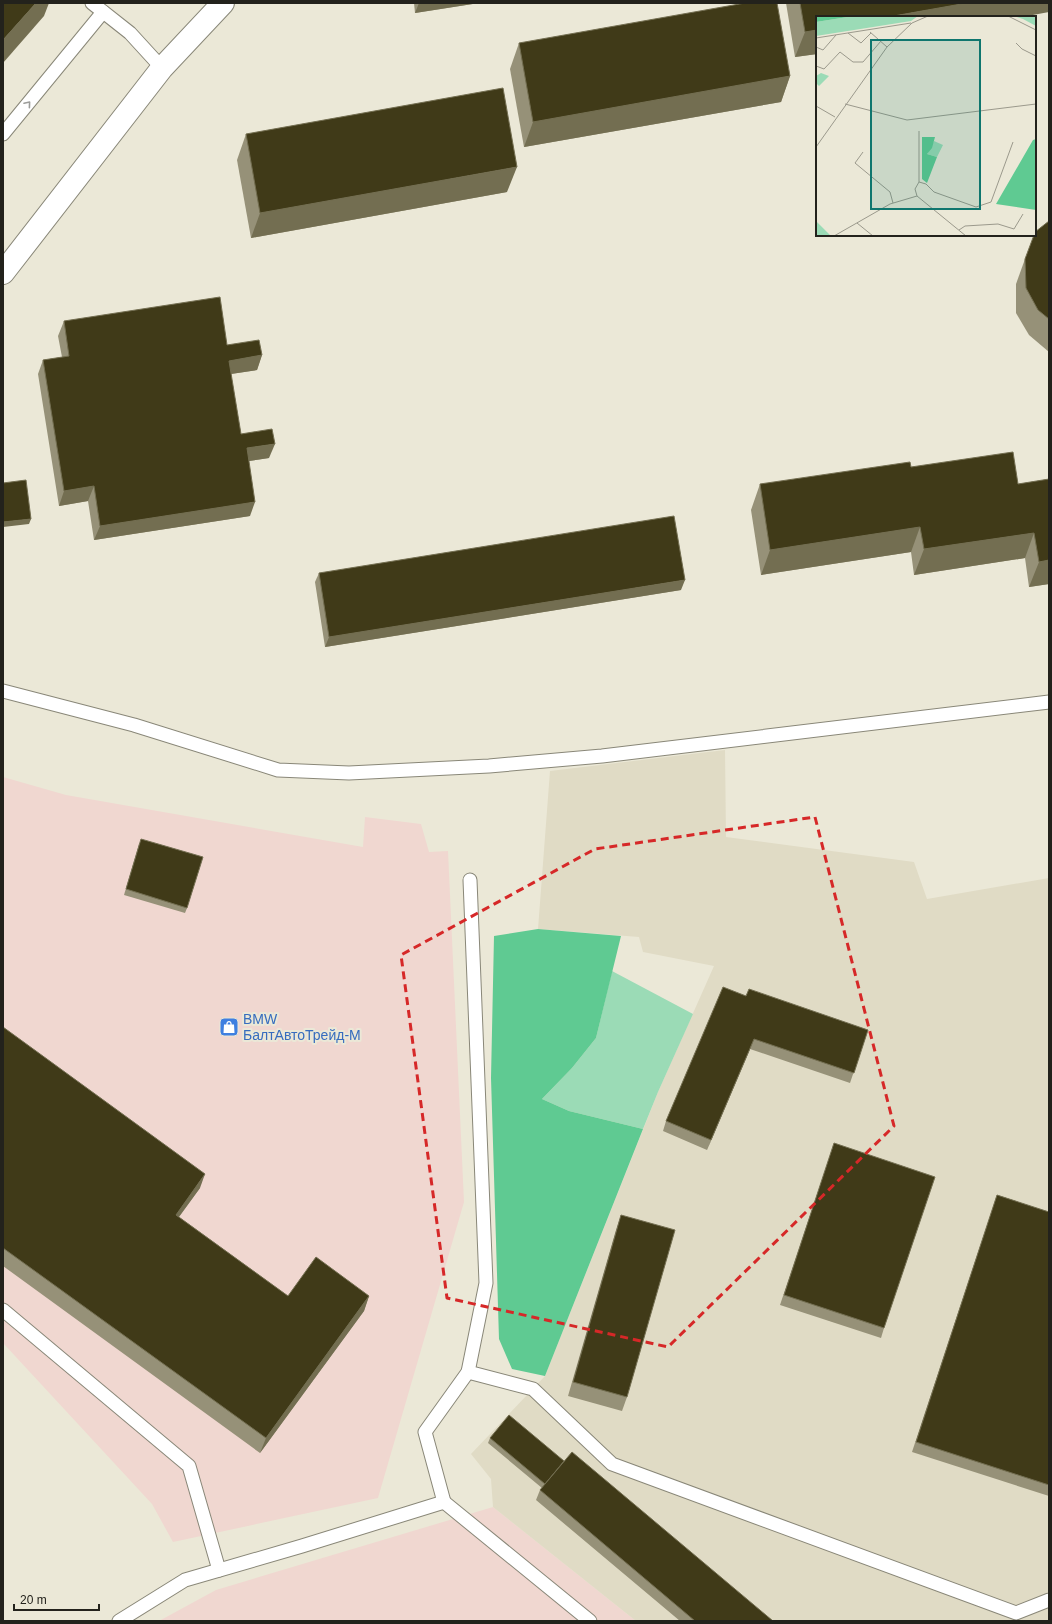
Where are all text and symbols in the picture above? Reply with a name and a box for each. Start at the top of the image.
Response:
inset map [816,16,1036,236]
one-way arrow [23,101,30,108]
place label: BMW БалтАвтоТрейд-М [243,1011,361,1043]
shop icon: BMW БалтАвтоТрейд-М [218,1016,240,1038]
scale bar [14,1586,99,1612]
text: 20 m [20,1593,47,1607]

